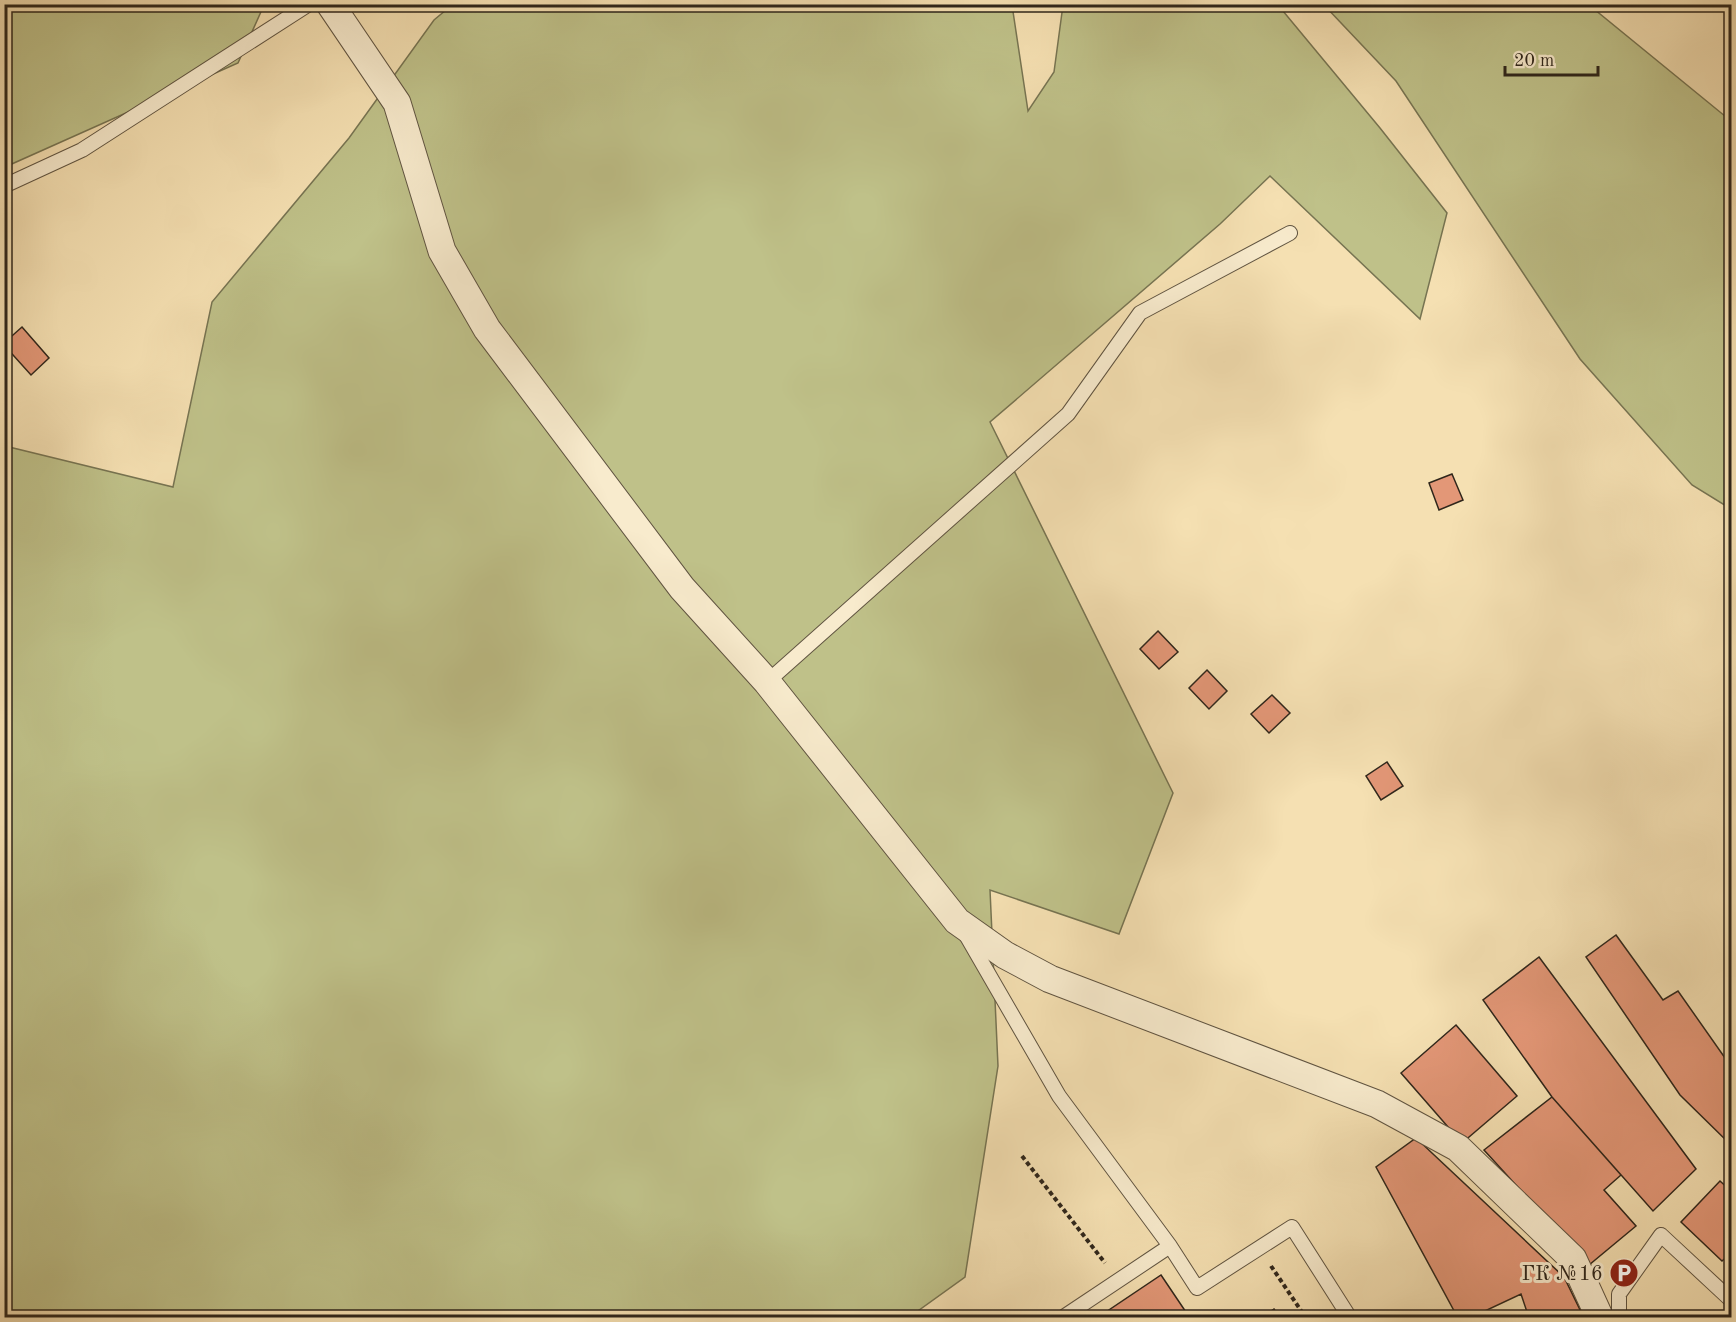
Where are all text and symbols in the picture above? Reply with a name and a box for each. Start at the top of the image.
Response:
scale bar [1505,39,1598,77]
text: 20 m [1514,52,1554,70]
parking icon: ГК №16 [1608,1257,1640,1289]
place label: ГК №16 [1521,1264,1603,1285]

